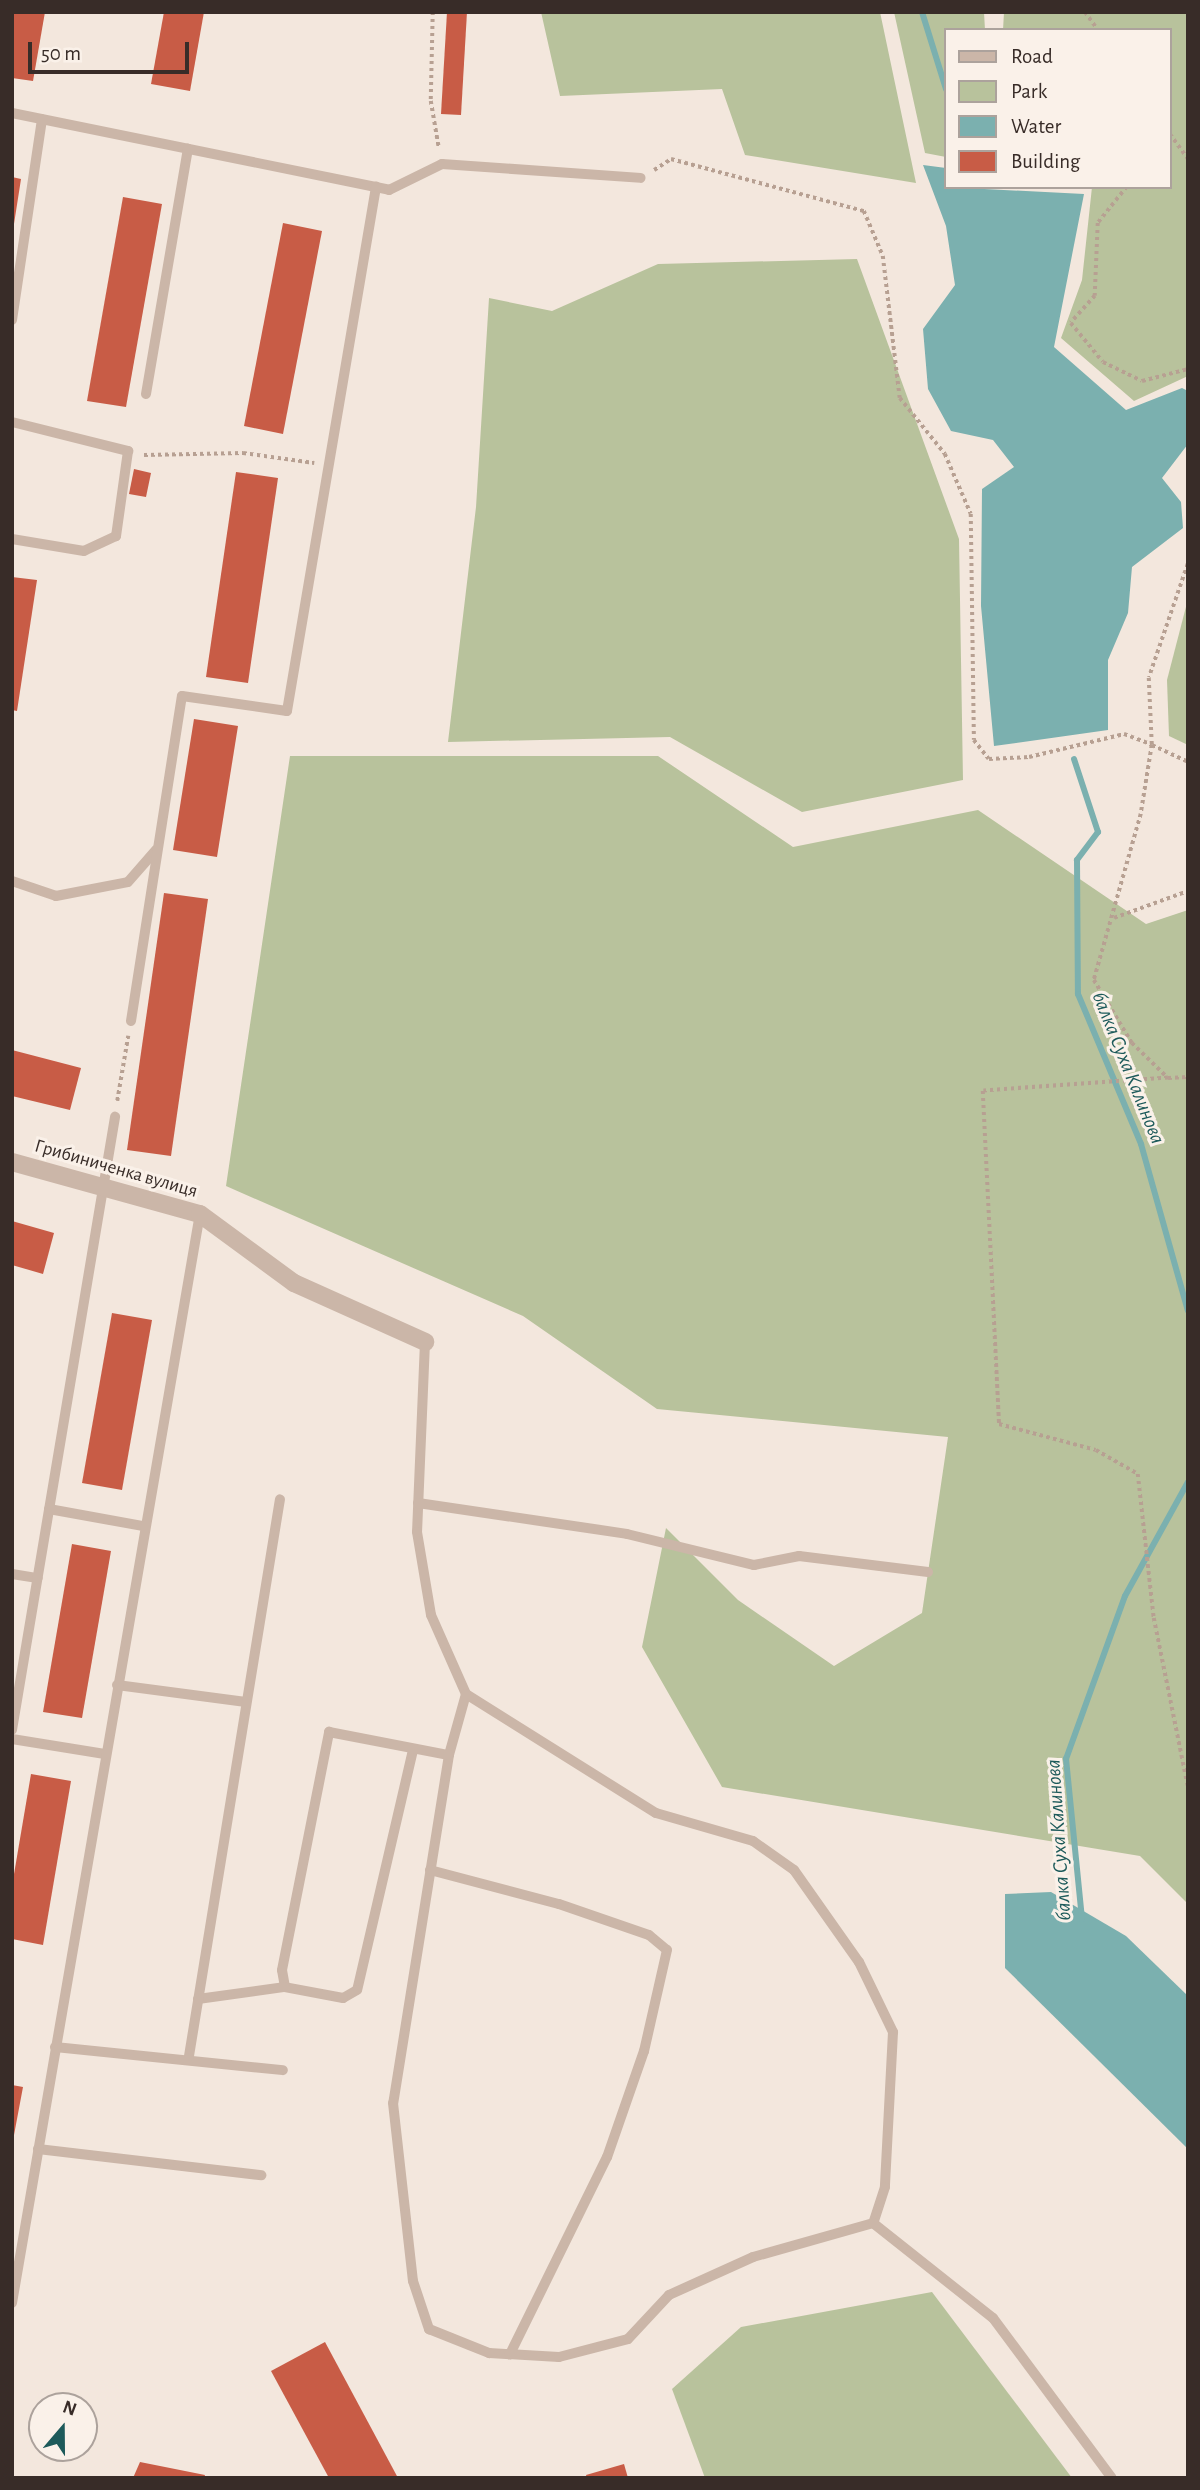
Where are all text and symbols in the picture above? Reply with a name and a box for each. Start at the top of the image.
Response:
scale bar [32,28,192,72]
legend [944,28,1172,189]
text: 50 m [41,43,81,64]
text: Road [1011,46,1053,67]
text: Park [1011,81,1047,102]
text: Water [1011,116,1061,137]
text: Building [1011,151,1080,172]
water label: балка Суха Калинова [1086,988,1170,1148]
street label: Грибиниченка вулиця [32,1135,200,1203]
water label: балка Суха Калинова [1041,1758,1077,1922]
north arrow [28,2392,98,2462]
text: N [60,2397,79,2420]

